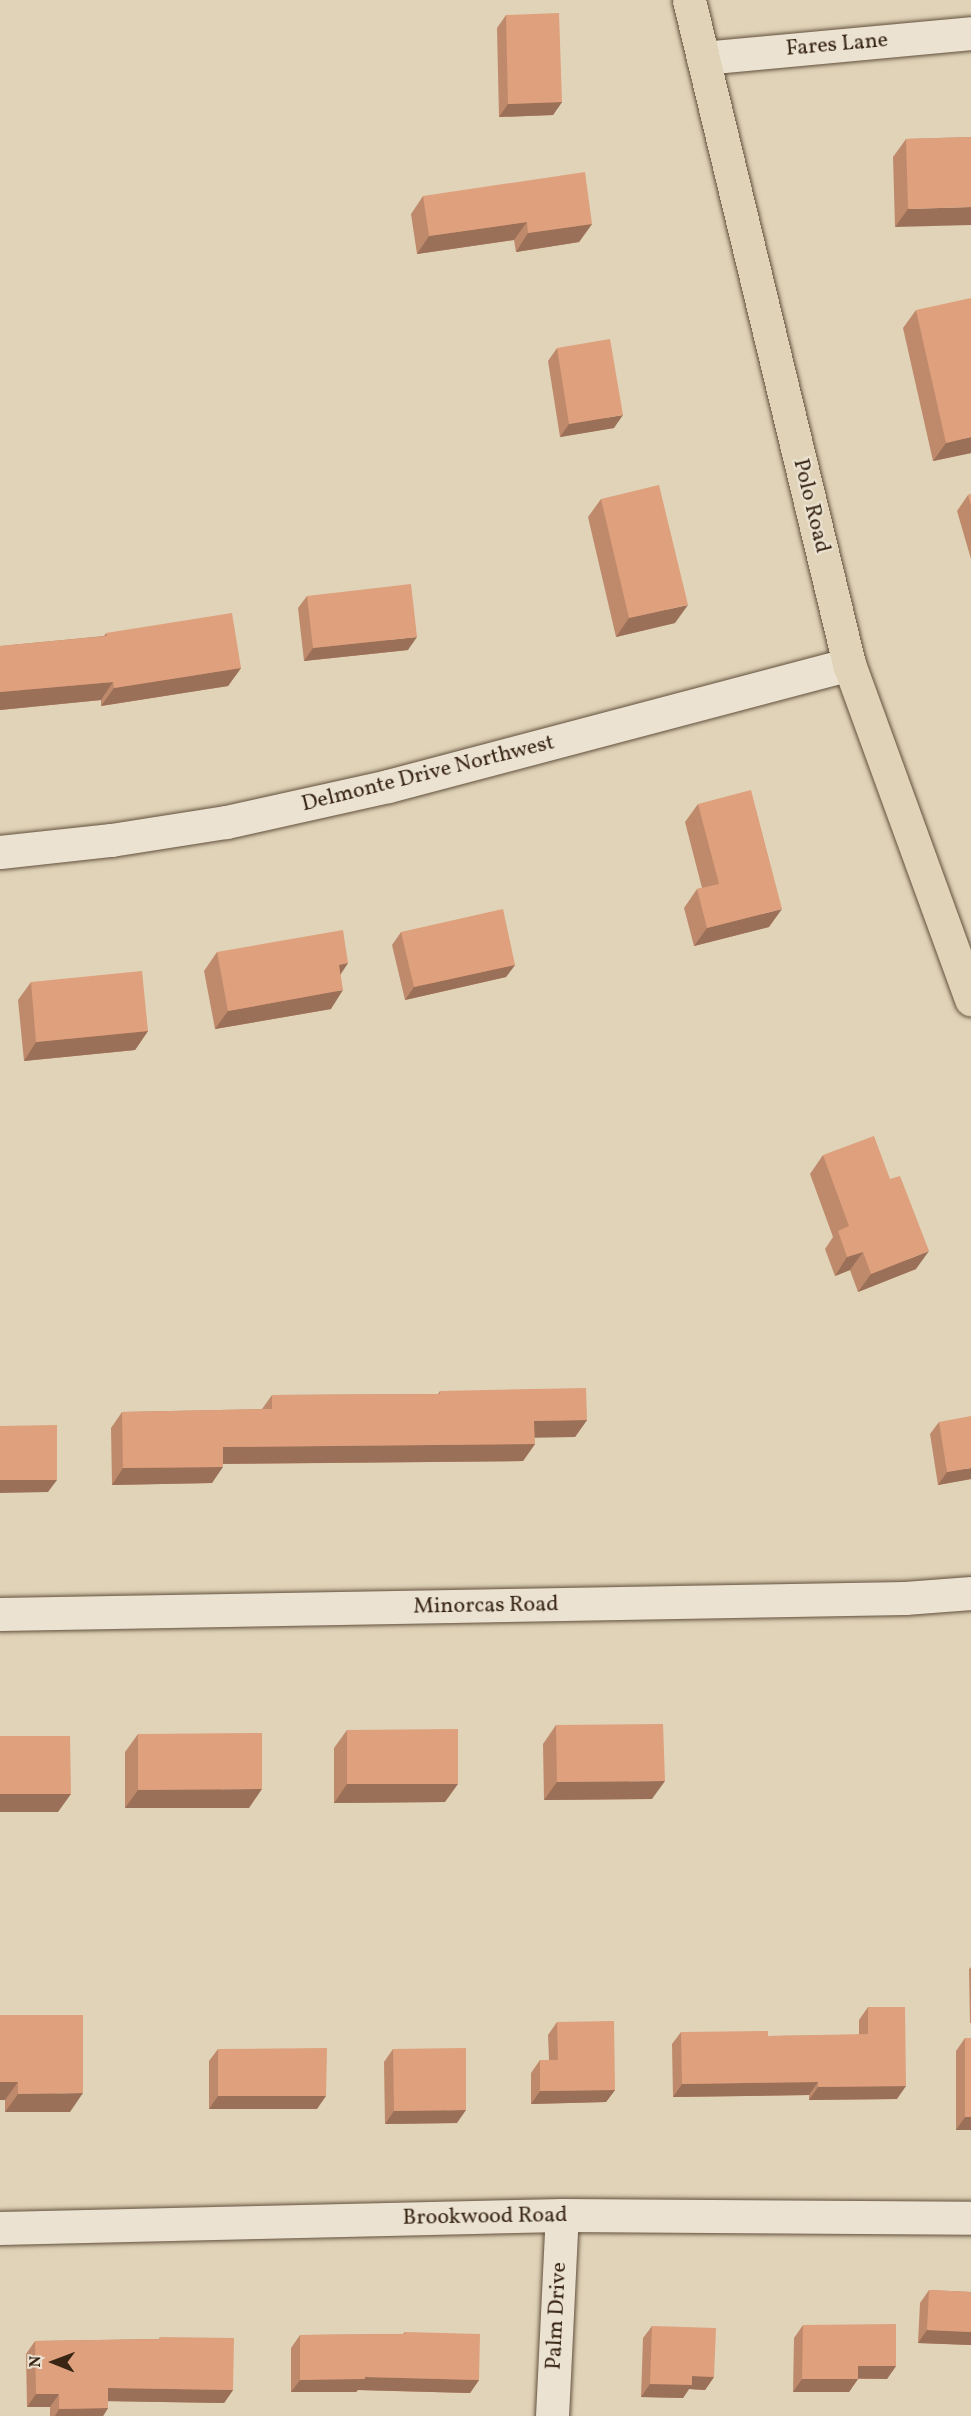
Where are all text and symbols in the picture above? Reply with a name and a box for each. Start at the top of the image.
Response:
street label: Fares Lane [785,27,889,63]
street label: Polo Road [787,456,835,556]
street label: Delmonte Drive Northwest [299,730,557,818]
street label: Minorcas Road [413,1592,559,1620]
street label: Brookwood Road [402,2202,568,2232]
street label: Palm Drive [541,2261,573,2371]
north arrow [24,2332,84,2392]
text: N [25,2356,47,2368]

